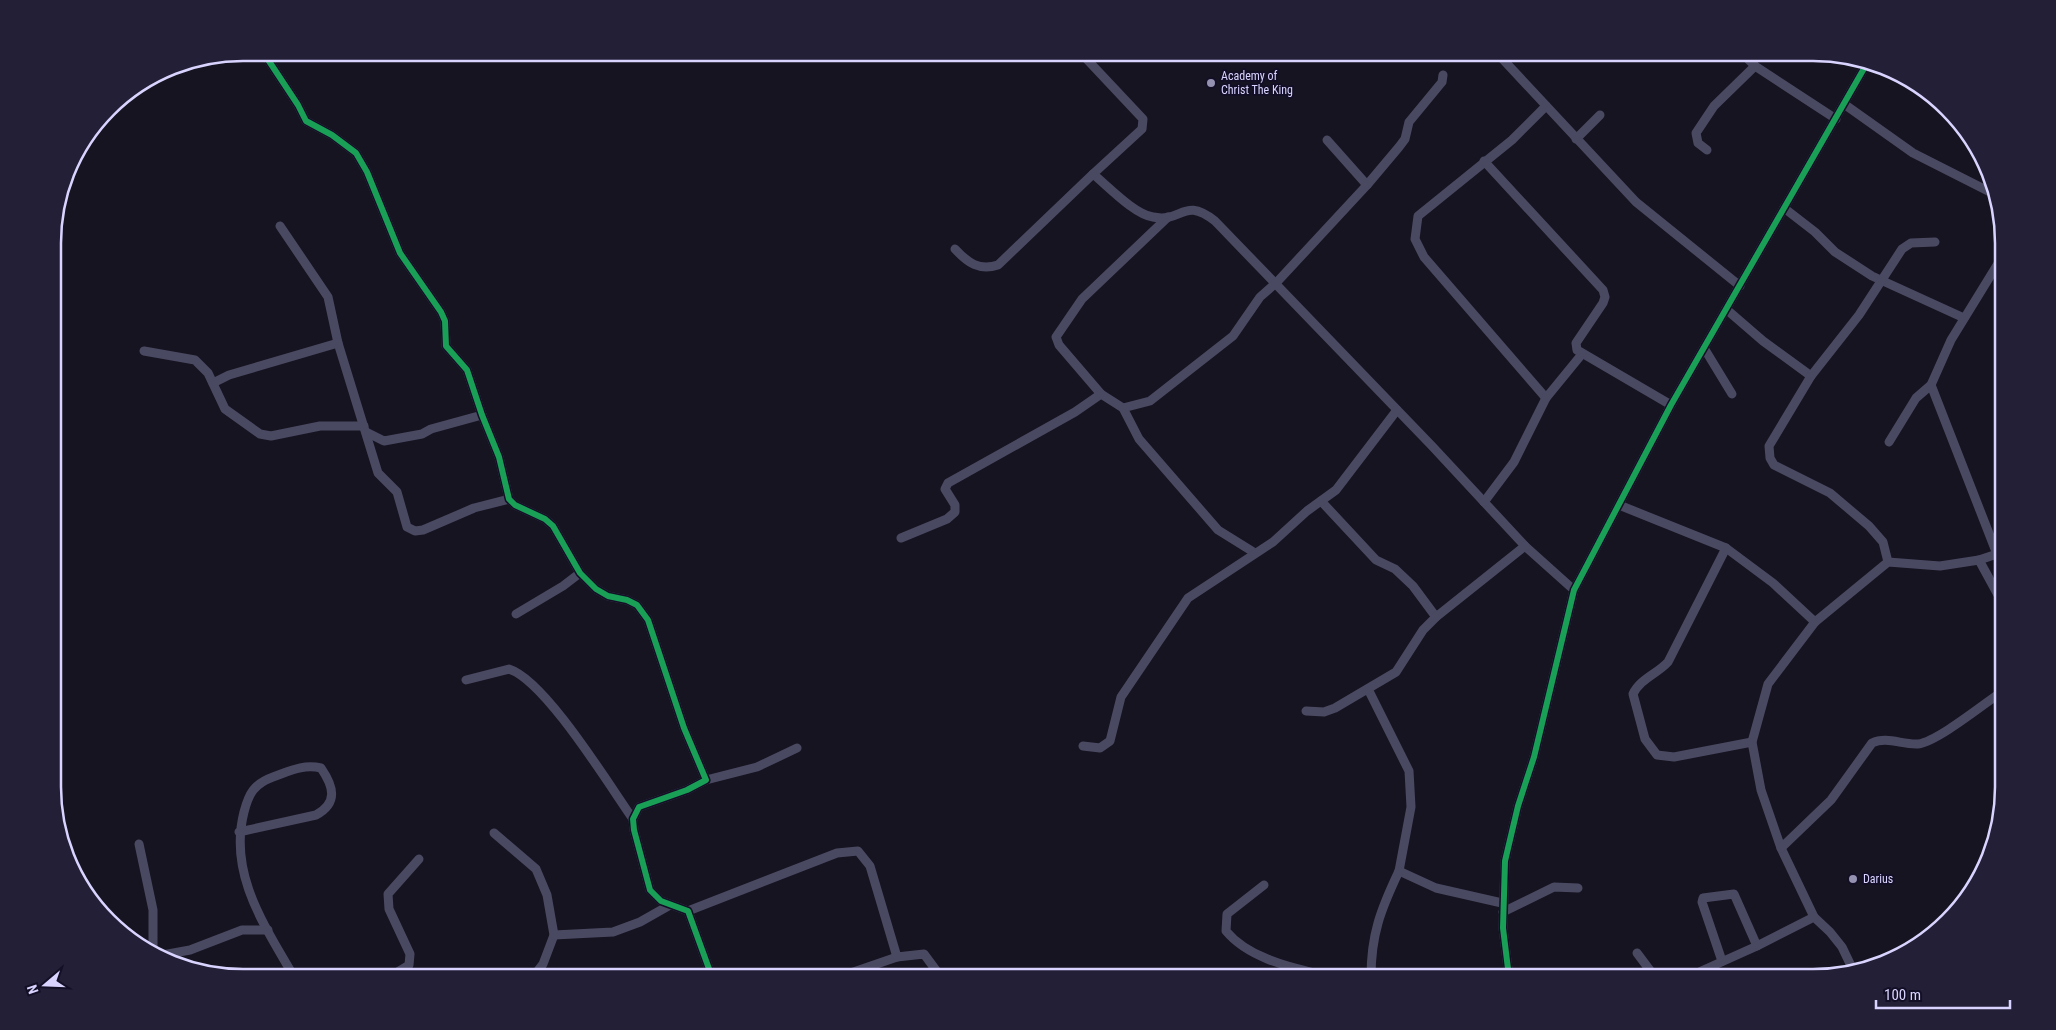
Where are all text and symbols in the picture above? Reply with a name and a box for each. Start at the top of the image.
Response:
place label: Academy of Christ The King [1221,69,1293,97]
marker: Academy of Christ The King [1205,77,1217,89]
place label: Darius [1863,872,1893,886]
marker: Darius [1847,873,1859,885]
north arrow [20,960,70,1010]
scale bar [1876,978,2010,1010]
text: N [24,983,42,996]
text: 100 m [1884,986,1921,1004]

